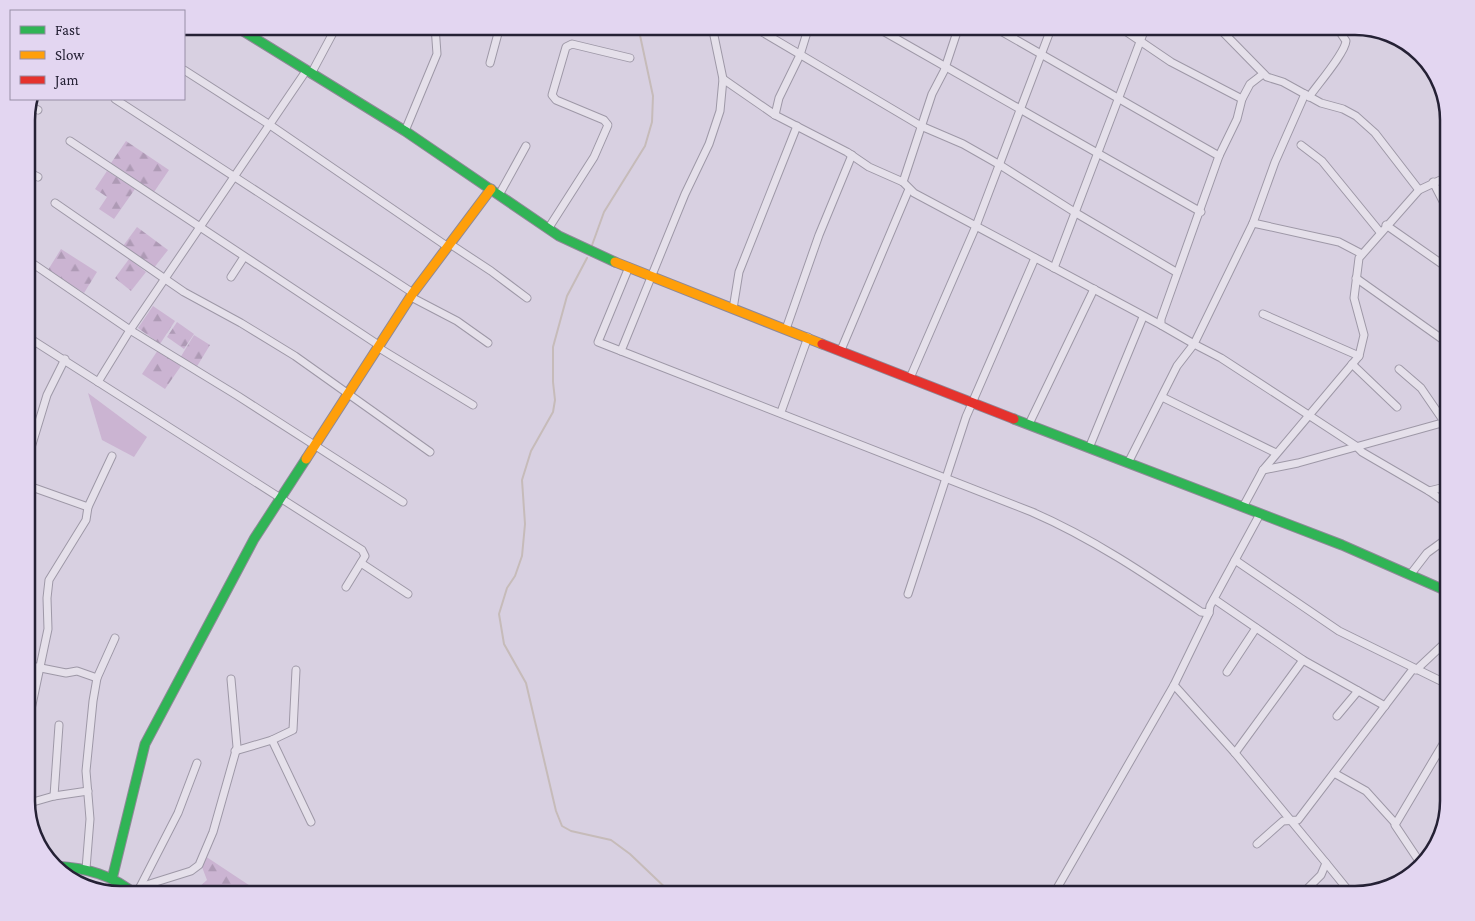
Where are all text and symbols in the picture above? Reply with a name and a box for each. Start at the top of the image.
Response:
legend [10,10,185,100]
text: Fast [55,22,81,38]
text: Slow [55,47,85,63]
text: Jam [53,72,78,89]

